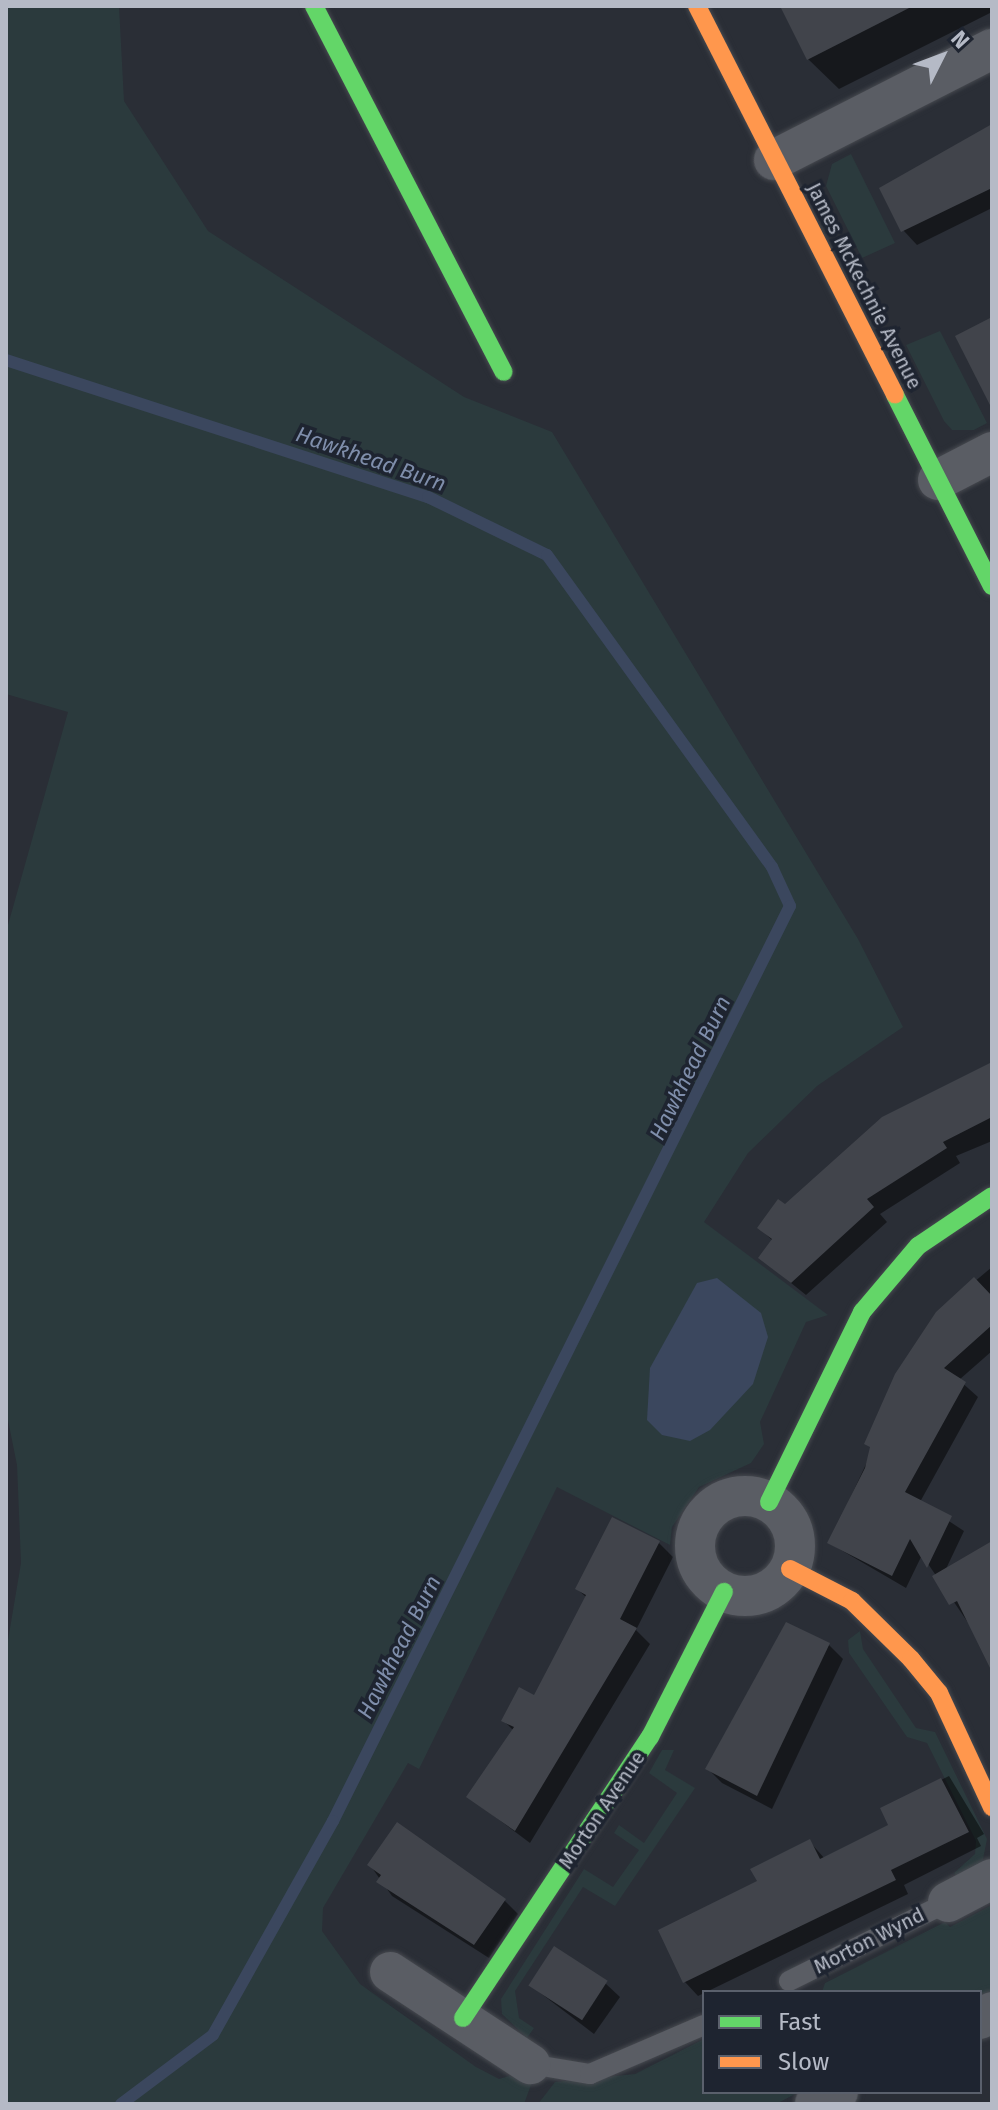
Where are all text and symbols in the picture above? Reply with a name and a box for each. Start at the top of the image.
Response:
north arrow [902,16,982,96]
text: N [945,25,975,54]
street label: James McKechnie Avenue [801,179,927,393]
water label: Hawkhead Burn [292,421,450,497]
water label: Hawkhead Burn [644,992,736,1144]
water label: Hawkhead Burn [352,1571,446,1723]
street label: Morton Avenue [554,1747,650,1873]
street label: Morton Wynd [810,1903,928,1979]
legend [702,1990,982,2094]
text: Fast [778,2008,821,2036]
text: Slow [778,2048,829,2076]

